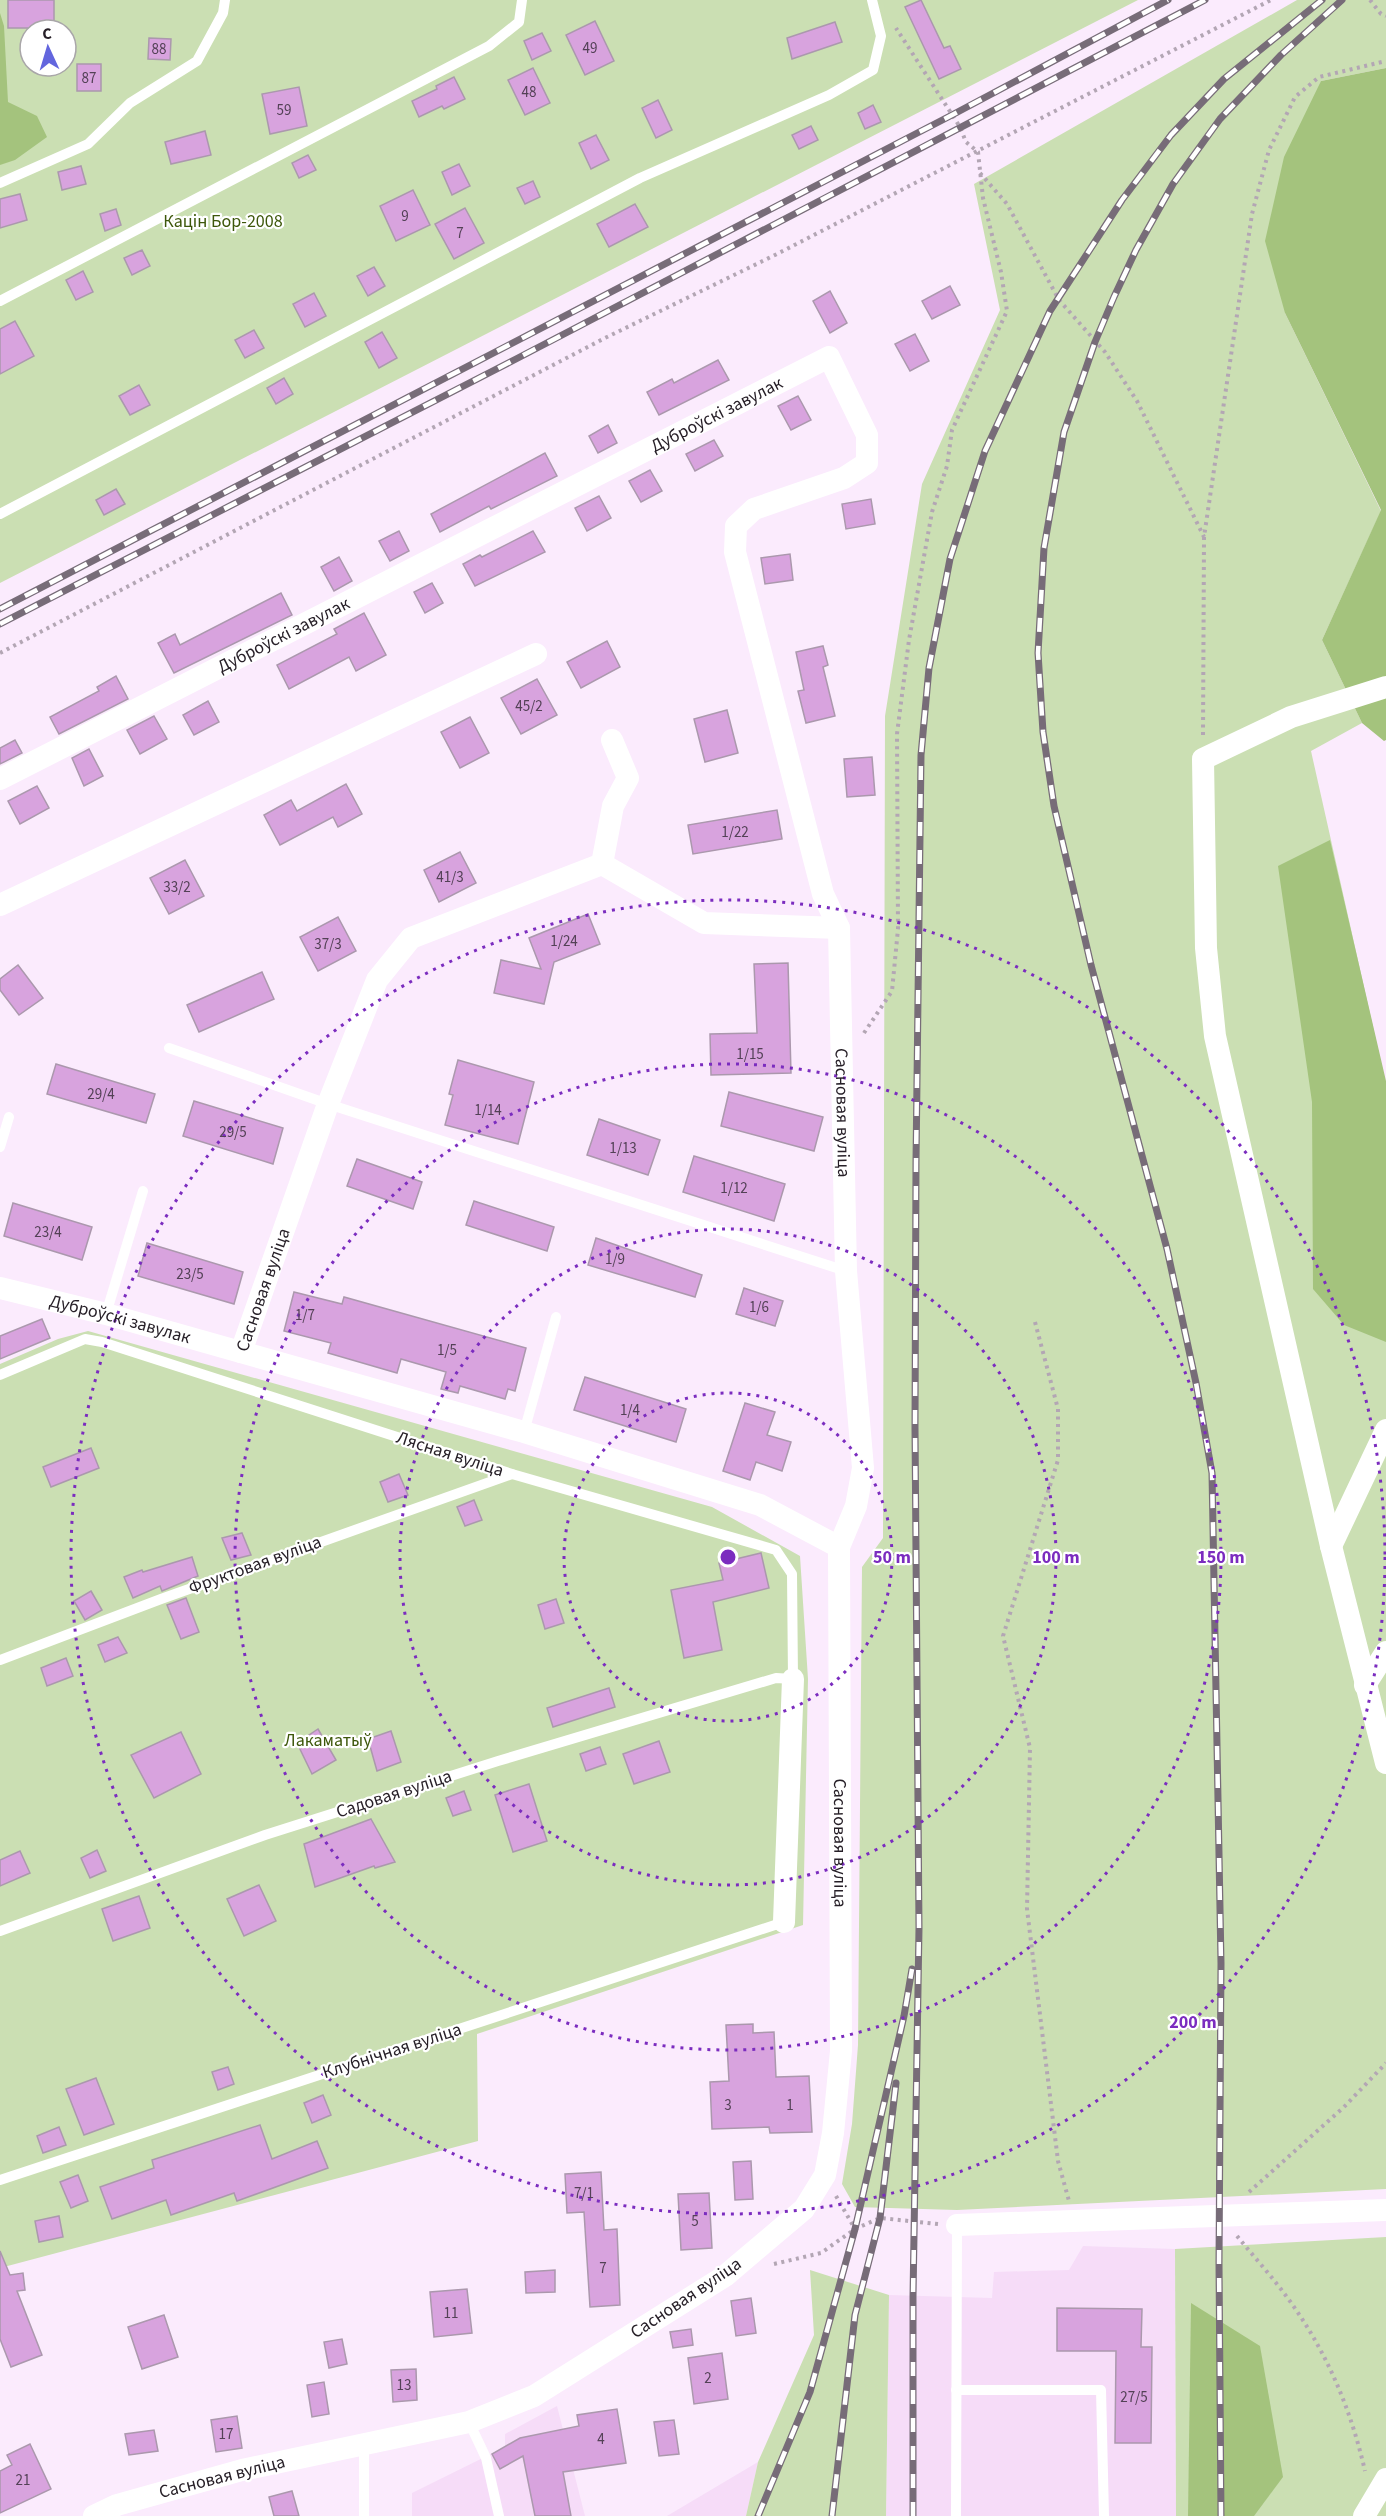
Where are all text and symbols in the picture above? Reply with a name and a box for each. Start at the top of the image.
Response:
north arrow [18,18,78,78]
text: С [42,23,52,45]
house number: 49 [583,38,597,59]
house number: 88 [152,39,166,60]
house number: 87 [82,68,96,89]
house number: 48 [522,82,536,103]
house number: 59 [277,100,291,121]
house number: 9 [401,206,409,227]
park label: Кацін Бор-2008 [163,209,283,234]
house number: 7 [456,223,464,244]
street label: Дуброўскі завулак [646,370,787,458]
street label: Дуброўскі завулак [213,591,354,679]
house number: 45/2 [515,696,543,717]
house number: 1/22 [721,822,749,843]
house number: 41/3 [436,867,464,888]
house number: 33/2 [163,877,191,898]
house number: 1/24 [550,931,578,952]
house number: 37/3 [314,934,342,955]
house number: 1/15 [736,1044,764,1065]
street label: Сасновая вуліца [829,1048,857,1178]
house number: 29/4 [87,1084,115,1105]
house number: 1/14 [474,1100,502,1121]
house number: 29/5 [219,1122,247,1143]
house number: 1/13 [609,1138,637,1159]
house number: 1/12 [720,1178,748,1199]
house number: 23/4 [34,1222,62,1243]
street label: Сасновая вуліца [230,1225,296,1355]
house number: 1/9 [605,1249,625,1270]
house number: 23/5 [176,1264,204,1285]
street label: Дуброўскі завулак [47,1288,194,1350]
house number: 1/6 [749,1297,769,1318]
house number: 1/7 [295,1305,315,1326]
house number: 1/5 [437,1340,457,1361]
house number: 1/4 [620,1400,641,1421]
street label: Лясная вуліца [393,1425,507,1483]
street label: Фруктовая вуліца [185,1529,325,1601]
text: 50 m [873,1545,911,1570]
text: 100 m [1032,1545,1080,1570]
text: 150 m [1197,1545,1245,1570]
centre of rings [718,1547,738,1567]
park label: Лакаматыў [284,1728,372,1753]
street label: Садовая вуліца [333,1764,455,1824]
street label: Сасновая вуліца [827,1778,853,1908]
text: 200 m [1169,2010,1217,2035]
street label: Клубнічная вуліца [319,2017,465,2085]
house number: 3 [724,2095,732,2116]
house number: 1 [786,2095,794,2116]
house number: 7/1 [574,2183,594,2204]
house number: 5 [691,2211,699,2232]
street label: Сасновая вуліца [626,2252,746,2344]
house number: 7 [599,2258,607,2279]
house number: 11 [444,2303,458,2324]
house number: 2 [704,2368,712,2389]
house number: 13 [397,2375,411,2396]
house number: 27/5 [1120,2387,1148,2408]
house number: 17 [219,2424,233,2445]
house number: 4 [597,2429,605,2450]
street label: Сасновая вуліца [156,2449,288,2505]
house number: 21 [16,2470,30,2491]

